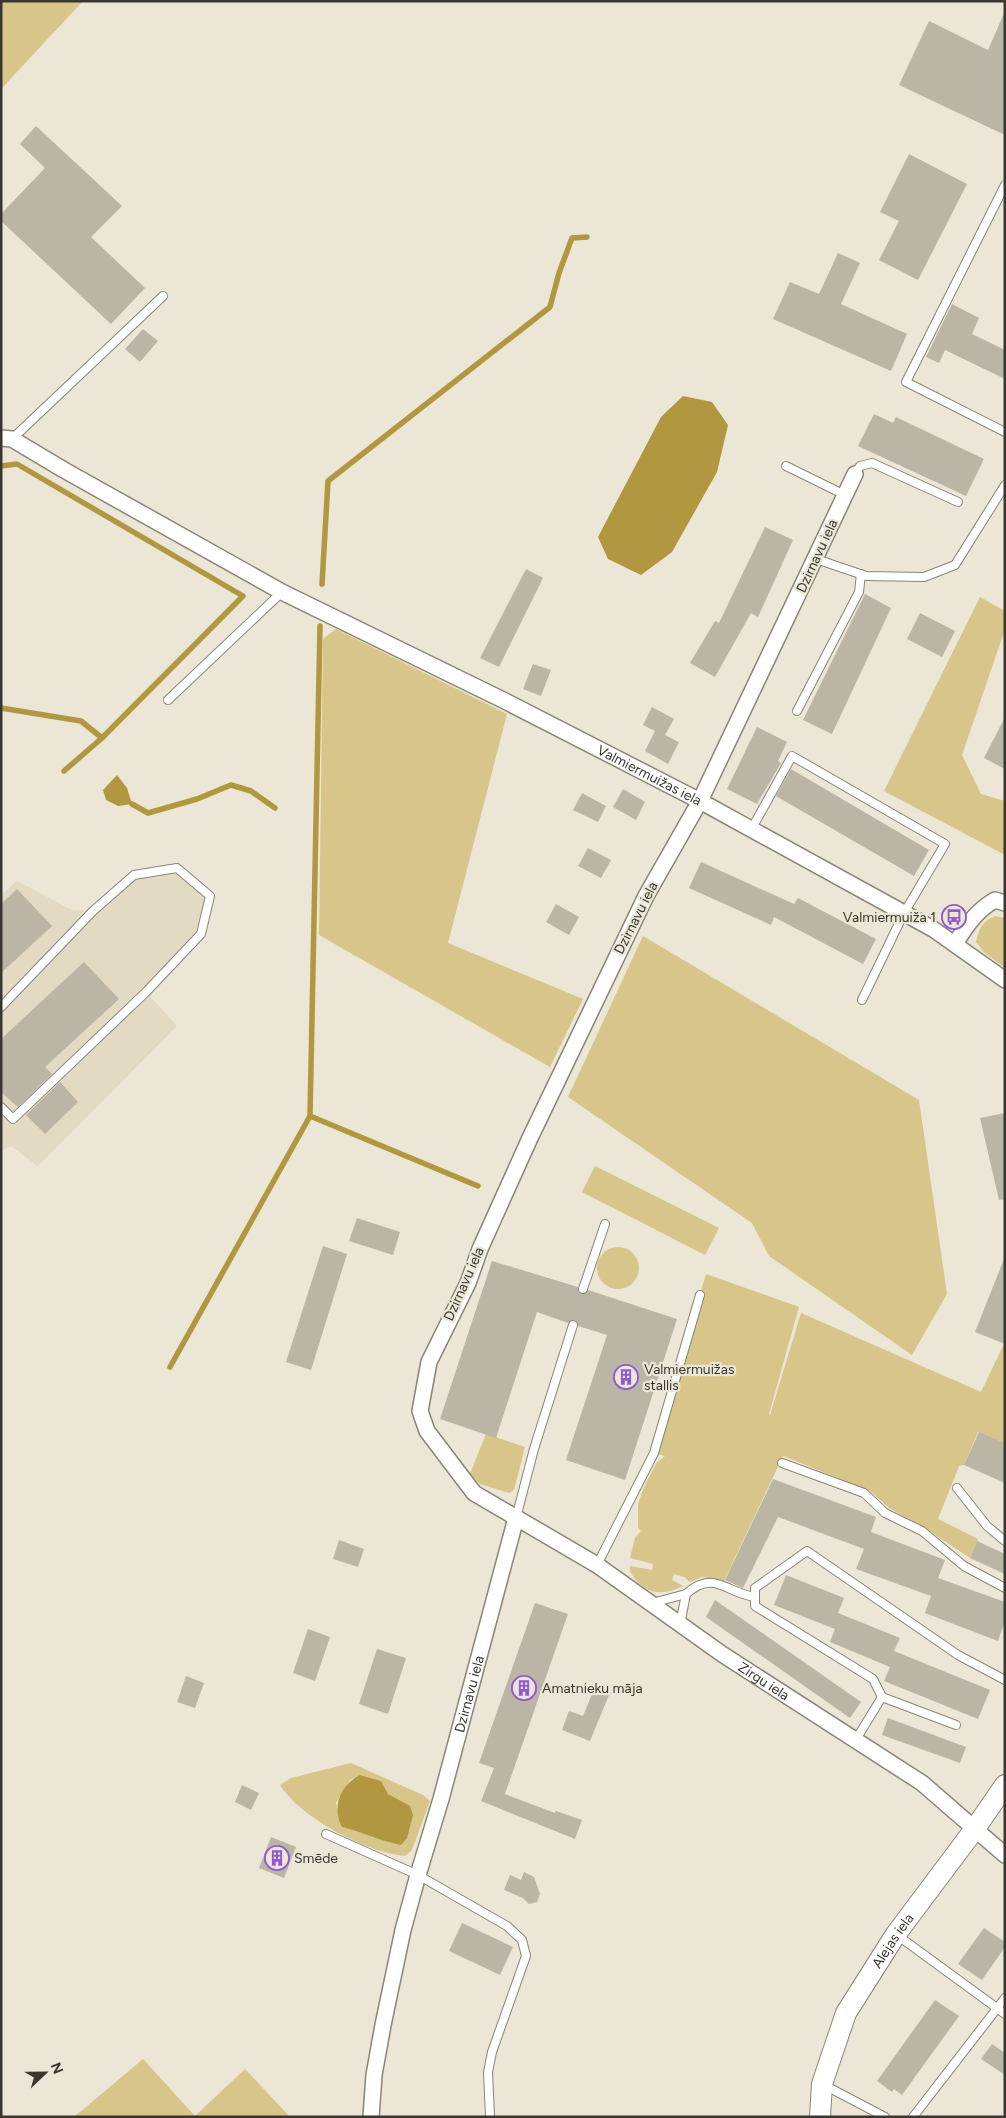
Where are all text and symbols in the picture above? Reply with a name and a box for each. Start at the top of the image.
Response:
street label: Dzirnavu iela [793,517,841,595]
street label: Valmiermuižas iela [594,741,705,809]
street label: Dzirnavu iela [610,879,662,957]
bus stop icon: Valmiermuiža 1 [941,904,967,930]
place label: Valmiermuiža 1 [843,909,936,926]
street label: Dzirnavu iela [440,1244,488,1324]
place label: Valmiermuižas stallis [644,1361,734,1394]
building icon: Valmiermuižas stallis [613,1364,639,1390]
street label: Dzirnavu iela [451,1654,487,1734]
street label: Zirgu iela [735,1658,793,1704]
building icon: Amatnieku māja [511,1675,537,1701]
place label: Amatnieku māja [542,1680,643,1697]
building icon: Smēde [264,1845,290,1871]
place label: Smēde [294,1850,338,1867]
street label: Alejas iela [868,1910,917,1971]
north arrow [20,2048,70,2098]
text: N [47,2060,66,2077]

